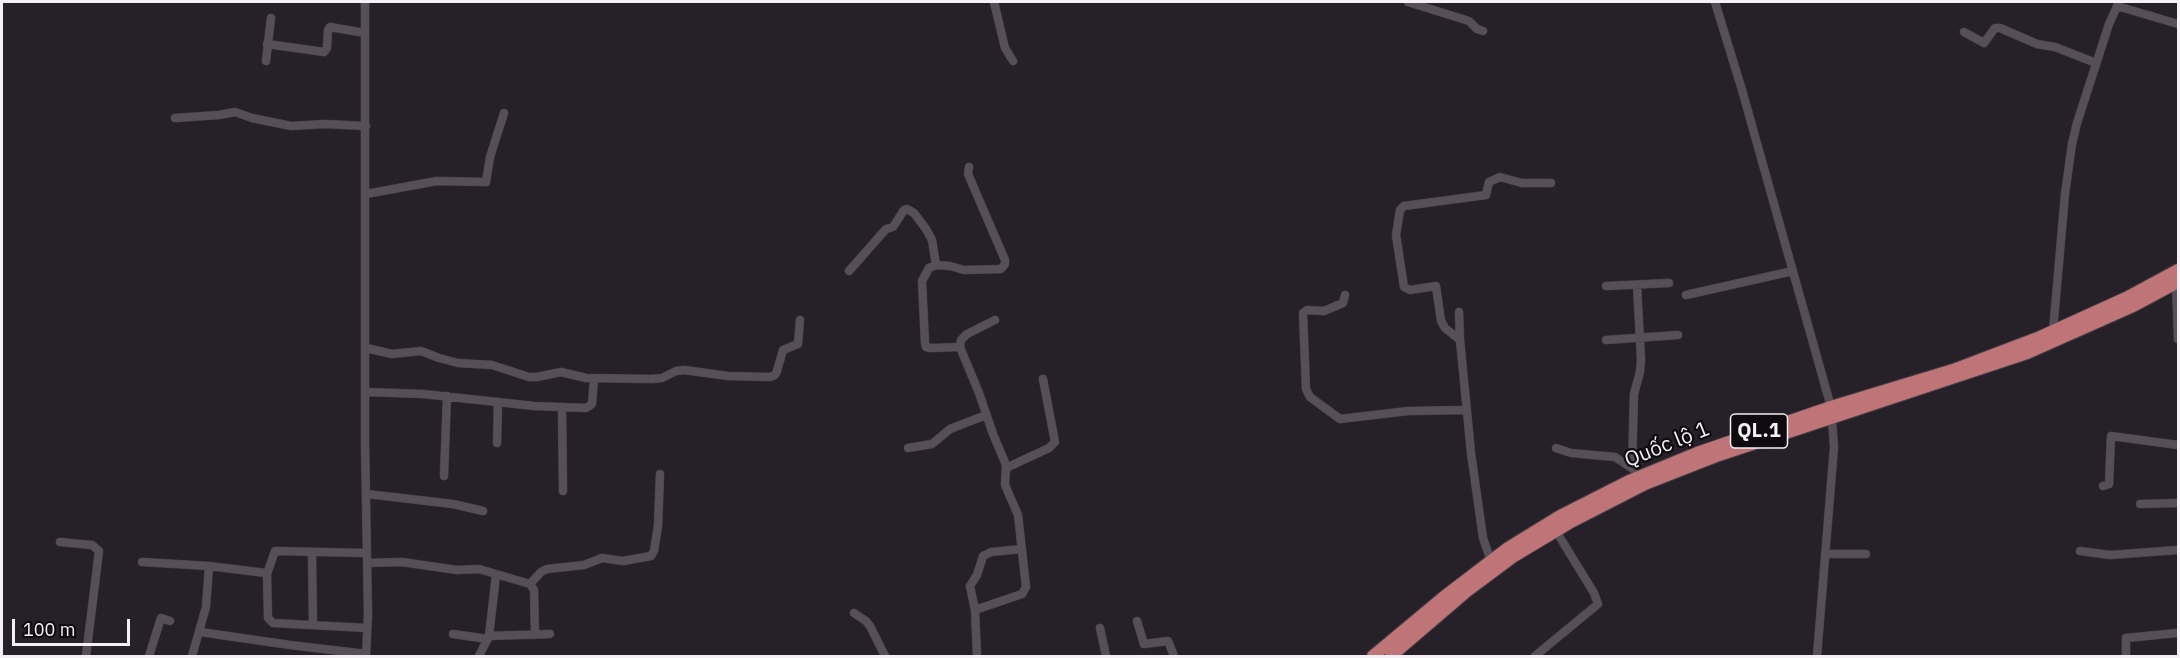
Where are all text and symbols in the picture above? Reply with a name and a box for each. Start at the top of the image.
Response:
road number: QL.1 [1730,414,1788,448]
street label: Quốc lộ 1 [1621,417,1713,473]
scale bar [15,607,134,645]
text: 100 m [23,618,75,641]

